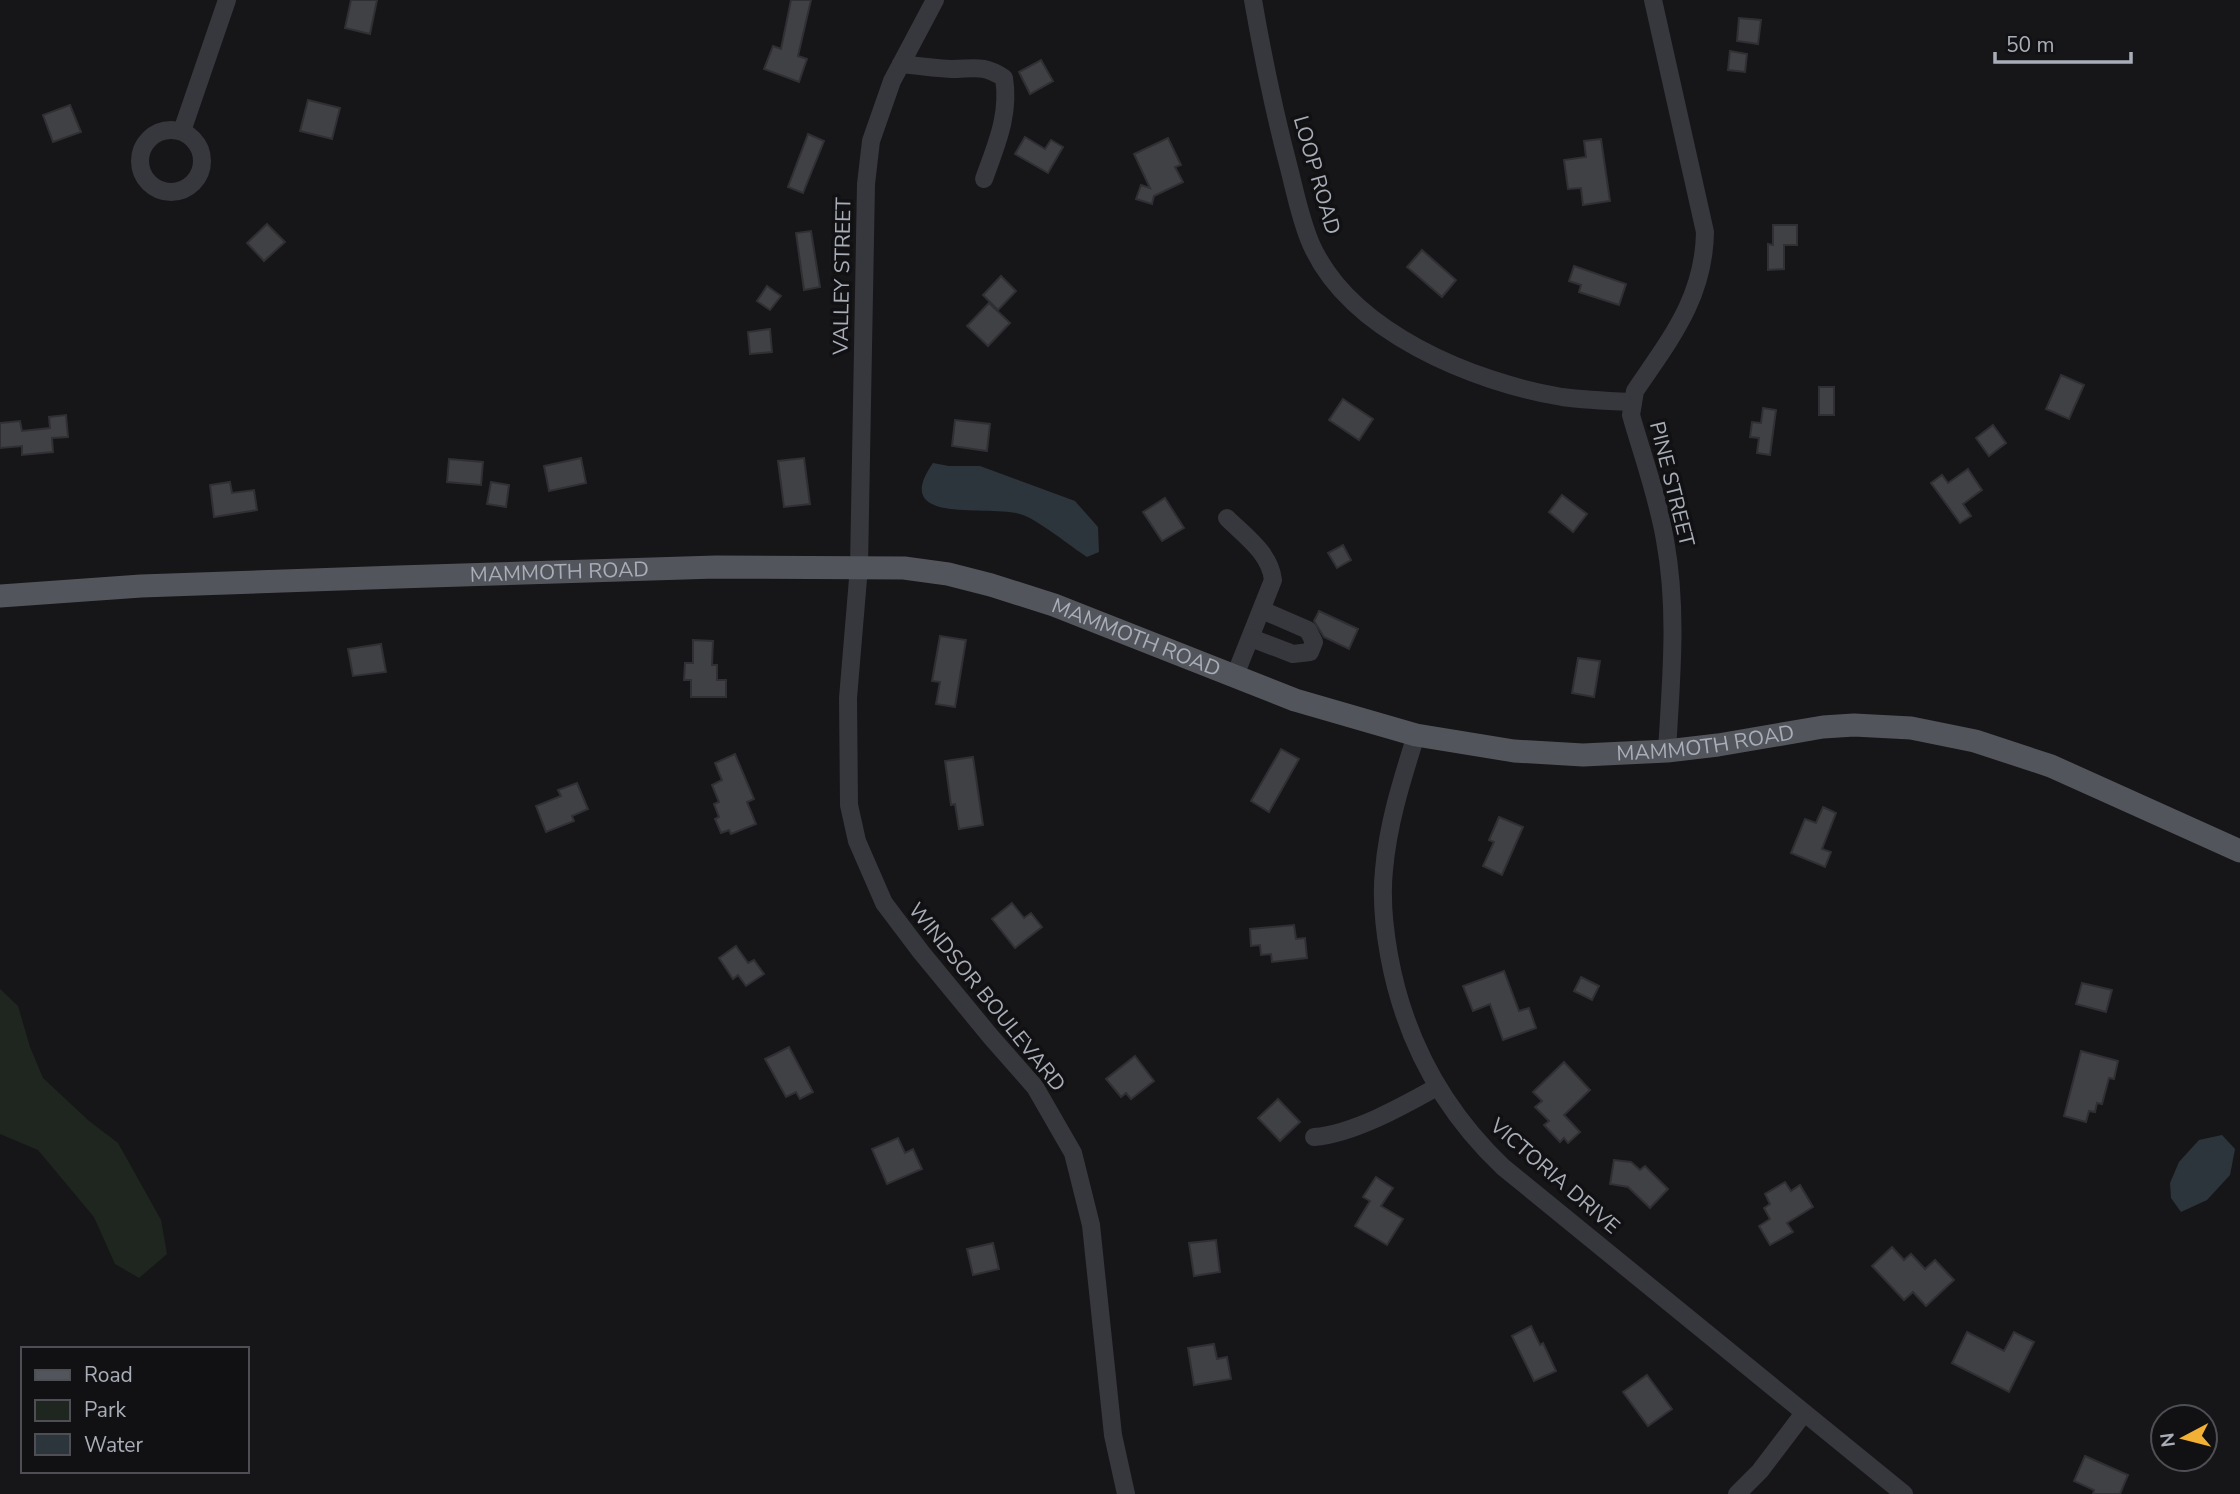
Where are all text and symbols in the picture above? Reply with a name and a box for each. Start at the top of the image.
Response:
scale bar [1995,21,2132,65]
text: 50 m [2006,31,2055,59]
street label: LOOP ROAD [1287,112,1347,238]
street label: VALLEY STREET [827,197,857,356]
street label: PINE STREET [1643,419,1701,550]
street label: MAMMOTH ROAD [469,555,649,589]
street label: MAMMOTH ROAD [1048,592,1225,683]
street label: MAMMOTH ROAD [1616,718,1796,767]
street label: WINDSOR BOULEVARD [902,897,1072,1097]
street label: VICTORIA DRIVE [1483,1111,1626,1240]
legend [21,1347,248,1473]
text: Road [84,1361,133,1389]
text: Park [84,1396,126,1424]
north arrow [2149,1403,2219,1473]
text: Water [84,1431,143,1459]
text: N [2154,1431,2182,1449]

